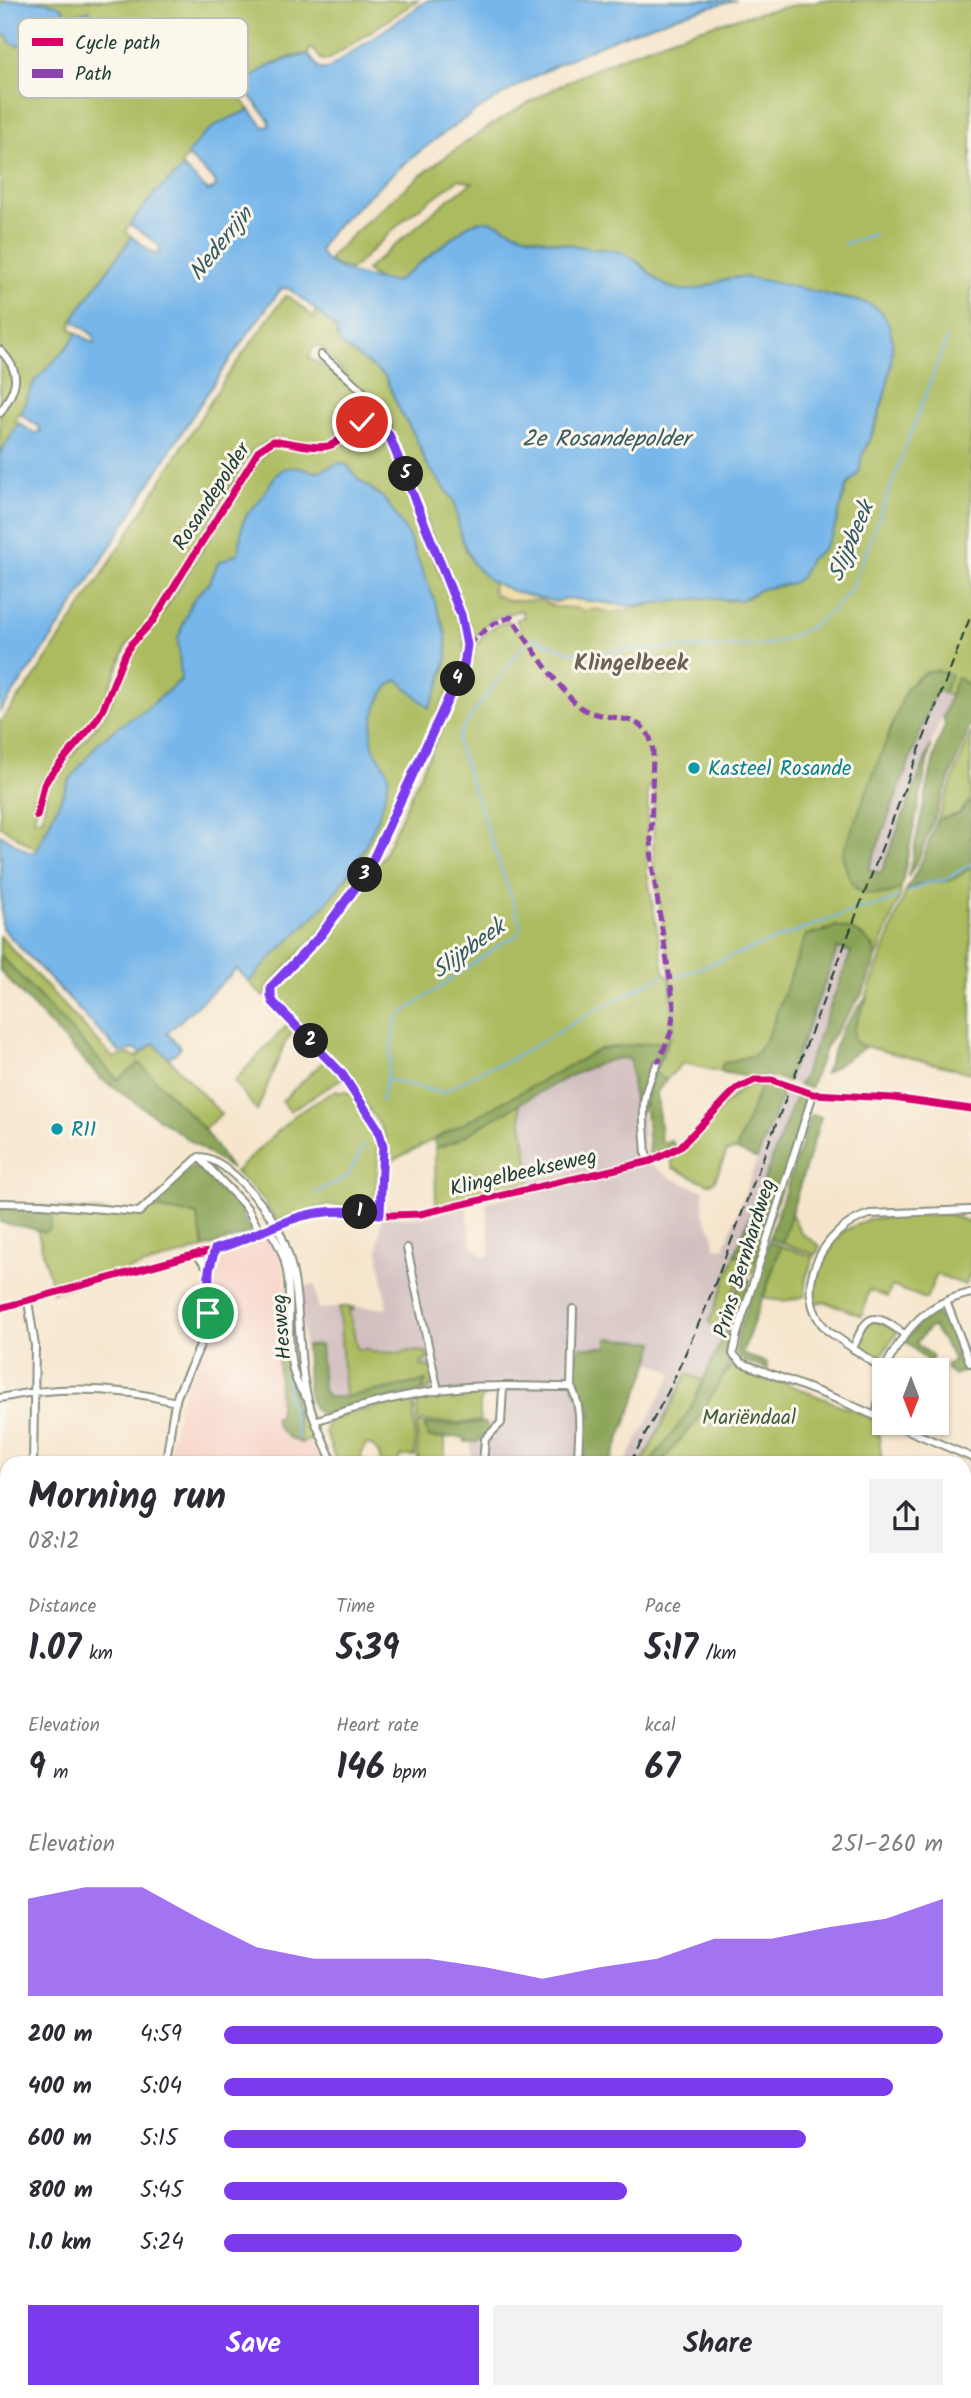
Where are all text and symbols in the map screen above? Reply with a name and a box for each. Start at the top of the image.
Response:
legend [18,18,248,98]
text: Cycle path [75,29,160,59]
text: Path [75,60,112,90]
water label: Nederrijn [180,198,264,289]
pin [332,392,392,452]
icon: check [343,403,381,441]
water label: 2e Rosandepolder [522,422,694,458]
street label: Rosandepolder [165,435,260,557]
pin: 5 [388,456,424,491]
text: 5 [401,458,410,488]
water label: Slijpbeek [819,493,886,587]
district label: Klingelbeek [574,646,689,682]
pin: 4 [440,662,476,696]
text: 4 [452,663,463,693]
place label: Kasteel Rosande [708,753,852,786]
marker: Kasteel Rosande [686,760,702,776]
pin: 3 [348,858,382,892]
text: 3 [359,859,370,889]
water label: Slijpbeek [425,909,516,989]
pin: 2 [294,1024,328,1058]
text: 2 [305,1025,316,1055]
place label: R11 [71,1114,96,1147]
marker: R11 [49,1121,65,1137]
street label: Klingelbeekseweg [447,1141,600,1206]
street label: Prins Bernhardweg [706,1175,785,1342]
pin: 1 [342,1194,378,1230]
text: 1 [357,1196,362,1226]
pin [178,1283,238,1343]
street label: Hesweg [263,1293,302,1361]
icon: arrive [189,1294,227,1332]
north arrow [872,1358,948,1435]
map controls [872,1358,949,1435]
park label: Mariëndaal [702,1402,796,1435]
text: Morning run [28,1468,226,1528]
button: share [869,1479,943,1553]
text: 08:12 [28,1524,80,1560]
text: Distance [28,1592,96,1622]
text: Time [336,1592,375,1622]
text: Pace [645,1592,681,1622]
text: 1.07 [28,1622,81,1678]
text: 5:39 [336,1622,400,1678]
text: 5:17 [645,1622,698,1678]
text: km [81,1639,113,1669]
text: /km [698,1639,736,1669]
text: Elevation [28,1711,100,1741]
text: Heart rate [336,1711,419,1741]
text: kcal [645,1711,676,1741]
text: 9 [28,1741,46,1797]
text: 146 [336,1741,385,1797]
text: 67 [645,1741,680,1797]
text: m [46,1758,68,1788]
text: bpm [385,1758,427,1788]
text: Elevation [28,1827,115,1863]
text: 251–260 m [831,1827,943,1863]
text: 200 m [28,2017,93,2053]
text: 4:59 [140,2017,182,2053]
text: 400 m [28,2069,92,2105]
text: 5:04 [140,2069,182,2105]
text: 600 m [28,2121,92,2157]
text: 5:15 [140,2121,178,2157]
text: 800 m [28,2173,93,2209]
text: 5:45 [140,2173,183,2209]
text: 1.0 km [28,2225,91,2261]
text: 5:24 [140,2225,184,2261]
button: Save [28,2305,479,2385]
button: Share [493,2305,943,2385]

